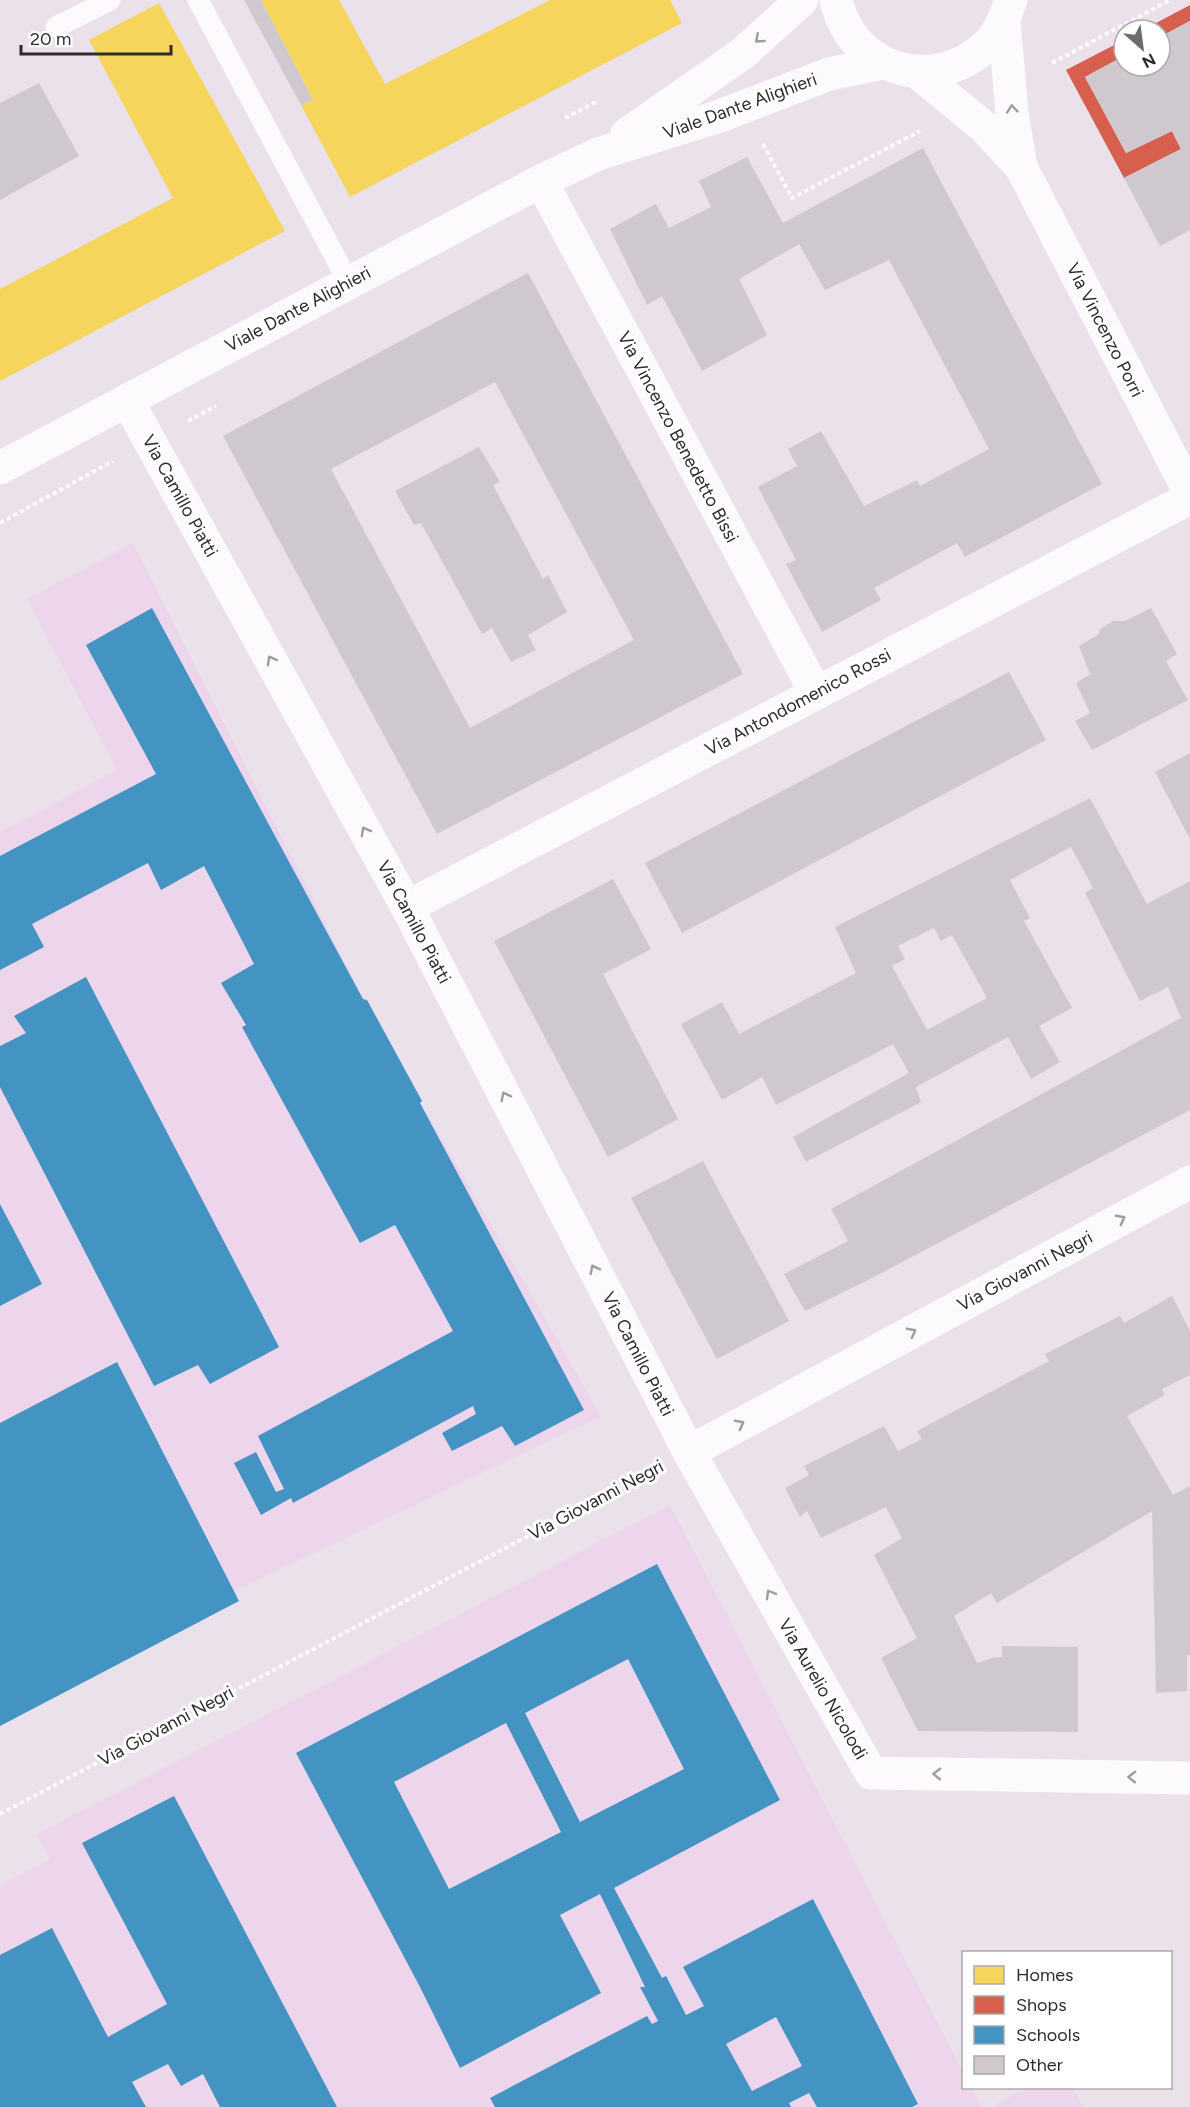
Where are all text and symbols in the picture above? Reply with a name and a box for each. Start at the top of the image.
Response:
scale bar [21,18,171,56]
north arrow [1112,18,1172,78]
text: 20 m [30,28,71,50]
one-way arrow [755,32,766,43]
text: N [1139,50,1159,72]
street label: Viale Dante Alighieri [660,68,820,144]
one-way arrow [1006,105,1018,114]
street label: Via Vincenzo Porri [1062,259,1148,401]
street label: Viale Dante Alighieri [221,261,375,357]
street label: Via Vincenzo Benedetto Bissi [613,328,743,546]
street label: Via Camillo Piatti [137,431,223,561]
street label: Via Antondomenico Rossi [701,644,895,760]
one-way arrow [267,656,278,666]
one-way arrow [361,827,372,837]
street label: Via Camillo Piatti [372,857,456,987]
one-way arrow [501,1092,512,1102]
one-way arrow [1114,1215,1125,1226]
street label: Via Giovanni Negri [954,1226,1096,1316]
one-way arrow [590,1265,602,1276]
street label: Via Camillo Piatti [597,1288,679,1420]
one-way arrow [906,1328,916,1339]
one-way arrow [734,1420,745,1431]
street label: Via Giovanni Negri [525,1455,667,1545]
one-way arrow [765,1590,777,1601]
street label: Via Aurelio Nicolodi [774,1615,872,1763]
street label: Via Giovanni Negri [95,1681,237,1771]
one-way arrow [932,1768,941,1780]
one-way arrow [1127,1771,1136,1783]
legend [962,1951,1172,2089]
text: Homes [1016,1964,1074,1986]
text: Shops [1016,1994,1067,2016]
text: Schools [1016,2024,1080,2046]
text: Other [1016,2054,1063,2076]

